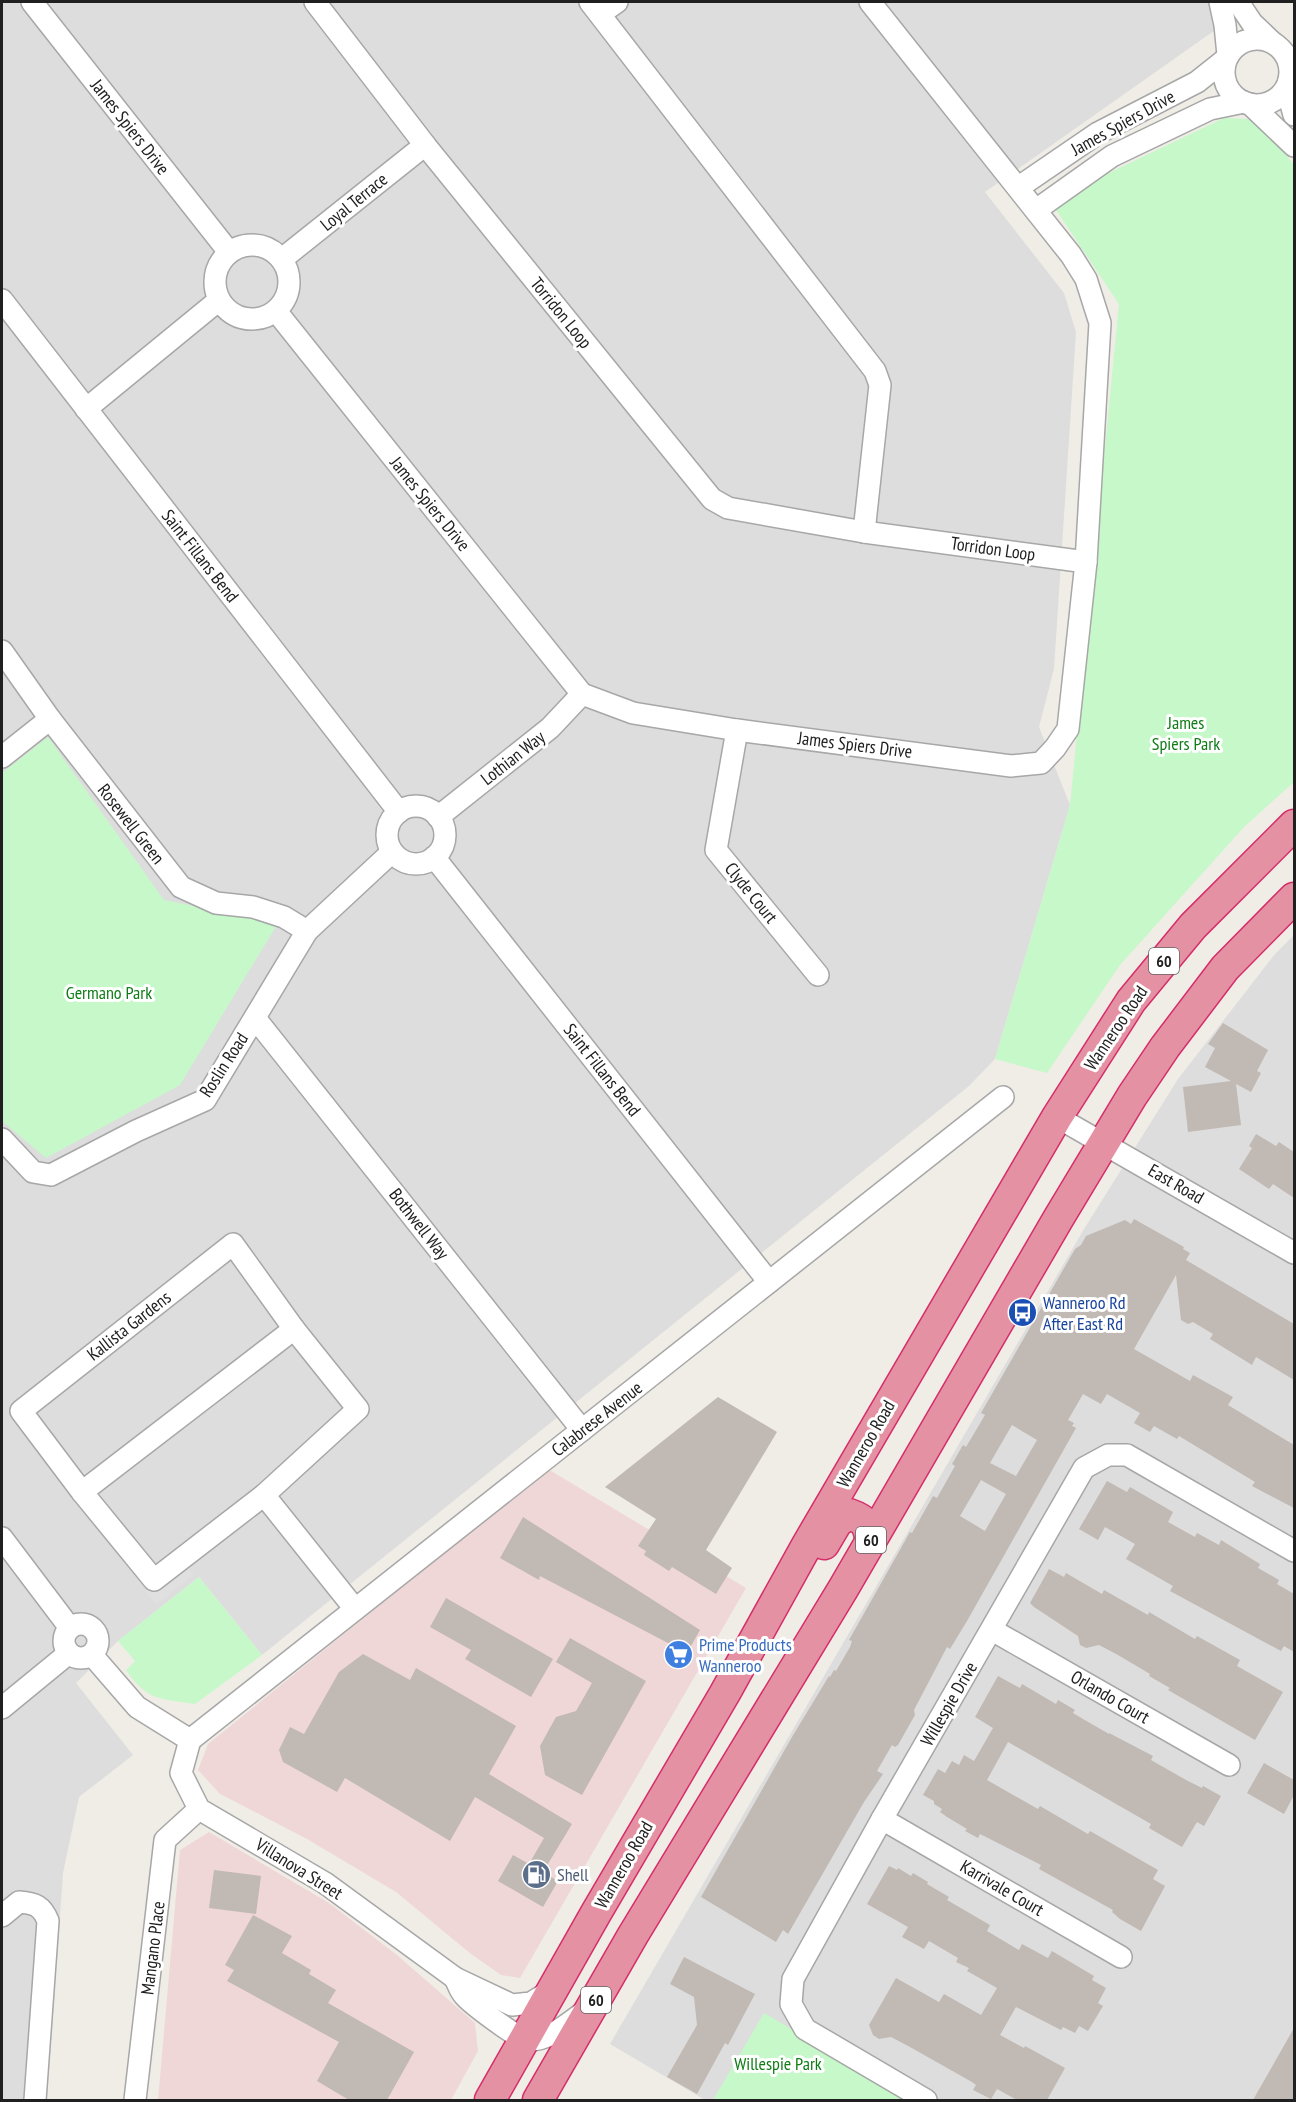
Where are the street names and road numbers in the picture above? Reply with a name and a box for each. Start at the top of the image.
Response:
street label: James Spiers Drive [85,74,175,179]
street label: James Spiers Drive [1066,85,1179,161]
street label: Loyal Terrace [315,167,392,236]
street label: Torridon Loop [526,272,597,353]
street label: James Spiers Drive [385,451,476,556]
street label: Saint Fillans Bend [157,505,244,607]
street label: Torridon Loop [949,531,1037,566]
street label: Lothian Way [476,725,550,790]
street label: James Spiers Drive [796,726,914,763]
street label: Rosewell Green [93,779,170,868]
street label: Clyde Court [720,858,783,928]
road number: 60 [1149,948,1179,974]
street label: Wanneroo Road [1079,981,1152,1074]
street label: Saint Fillans Bend [559,1019,646,1121]
street label: Roslin Road [194,1028,253,1101]
street label: East Road [1144,1158,1208,1209]
street label: Bothwell Way [384,1183,455,1264]
street label: Kallista Gardens [82,1286,175,1366]
street label: Calabrese Avenue [547,1376,647,1461]
street label: Wanneroo Road [831,1396,900,1491]
road number: 60 [856,1527,886,1553]
street label: Willespie Drive [915,1657,982,1750]
street label: Orlando Court [1067,1665,1154,1728]
street label: Wanneroo Road [589,1817,658,1912]
street label: Villanova Street [251,1832,347,1904]
street label: Karrivale Court [956,1854,1048,1921]
street label: Mangano Place [135,1900,170,1996]
road number: 60 [581,1987,611,2013]

